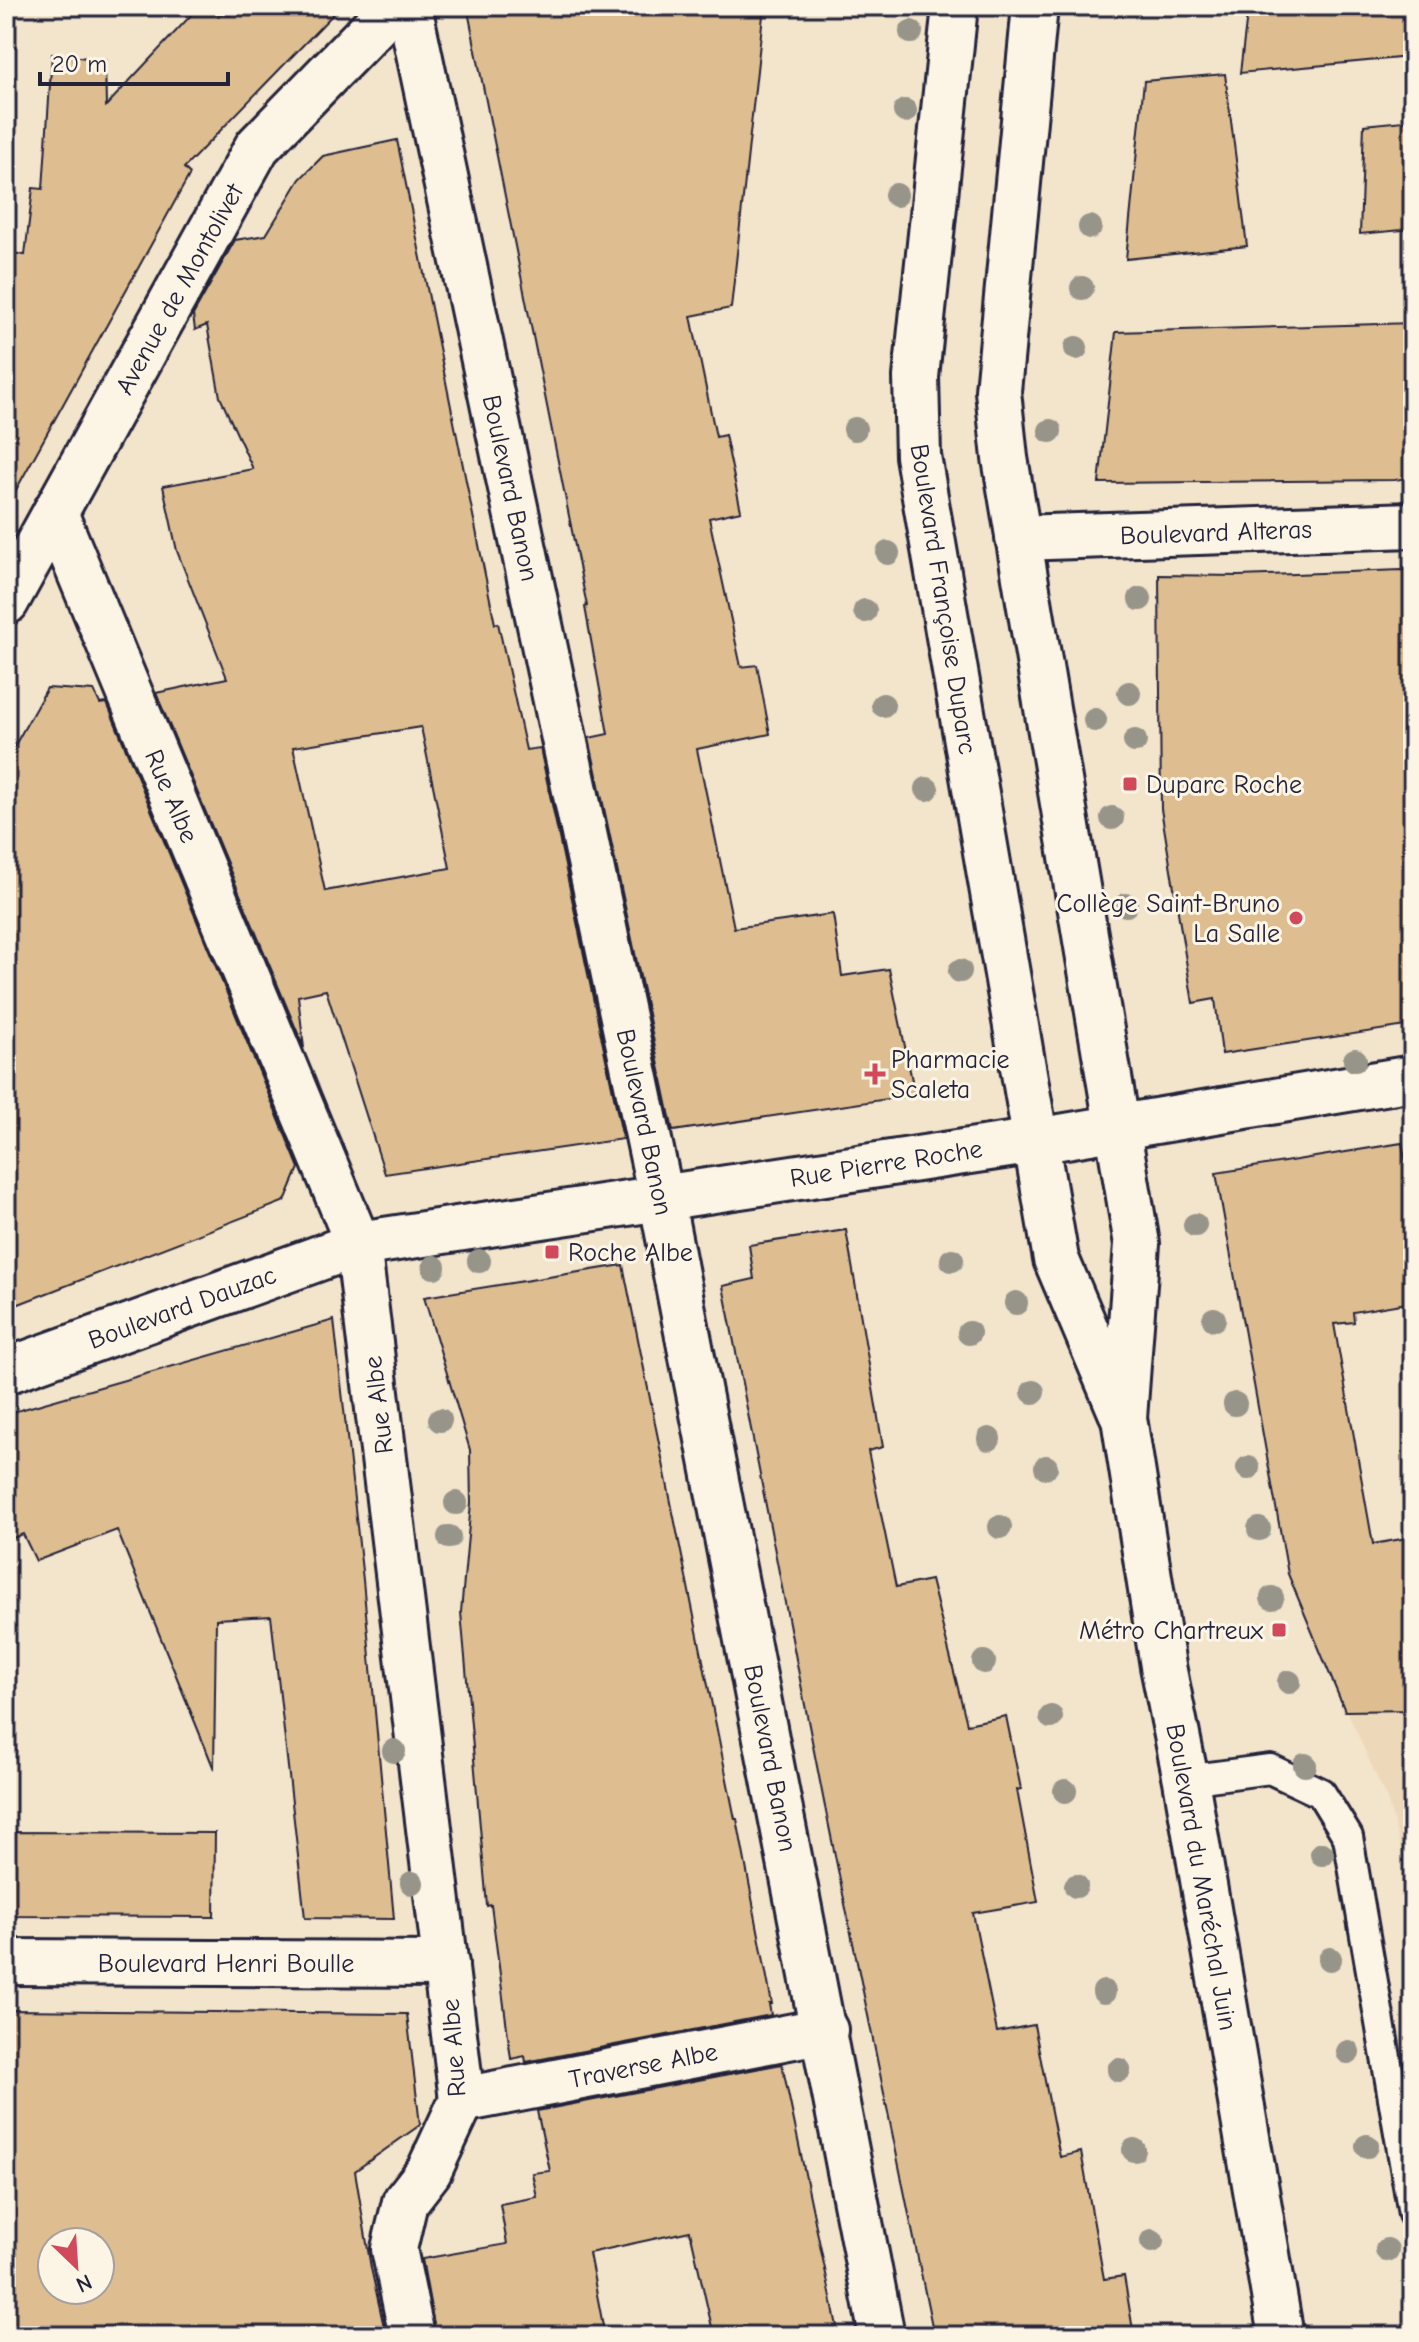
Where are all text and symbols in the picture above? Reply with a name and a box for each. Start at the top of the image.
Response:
scale bar [40,36,228,86]
text: 20 m [52,50,107,78]
street label: Avenue de Montolivet [110,178,251,400]
street label: Boulevard Banon [476,392,544,584]
street label: Boulevard Françoise Duparc [904,442,982,757]
street label: Boulevard Alteras [1119,515,1313,551]
street label: Rue Albe [138,745,204,847]
place label: Duparc Roche [1146,770,1302,800]
marker: Duparc Roche [1121,775,1139,793]
place label: Collège Saint-Bruno La Salle [1057,889,1280,949]
marker: Collège Saint-Bruno La Salle [1287,909,1305,927]
street label: Boulevard Banon [610,1026,678,1218]
place label: Pharmacie Scaleta [891,1045,1010,1105]
marker: Pharmacie Scaleta [866,1065,884,1083]
street label: Rue Pierre Roche [788,1134,984,1194]
place label: Roche Albe [568,1238,693,1268]
marker: Roche Albe [543,1243,561,1261]
street label: Boulevard Dauzac [84,1260,280,1356]
street label: Rue Albe [358,1354,400,1455]
place label: Métro Chartreux [1079,1616,1264,1646]
marker: Métro Chartreux [1270,1621,1288,1639]
street label: Boulevard Banon [737,1662,803,1854]
street label: Boulevard du Maréchal Juin [1159,1721,1243,2033]
street label: Boulevard Henri Boulle [98,1949,354,1979]
street label: Rue Albe [436,1998,472,2098]
street label: Traverse Albe [566,2037,720,2095]
north arrow [36,2226,116,2306]
text: N [72,2268,96,2298]

